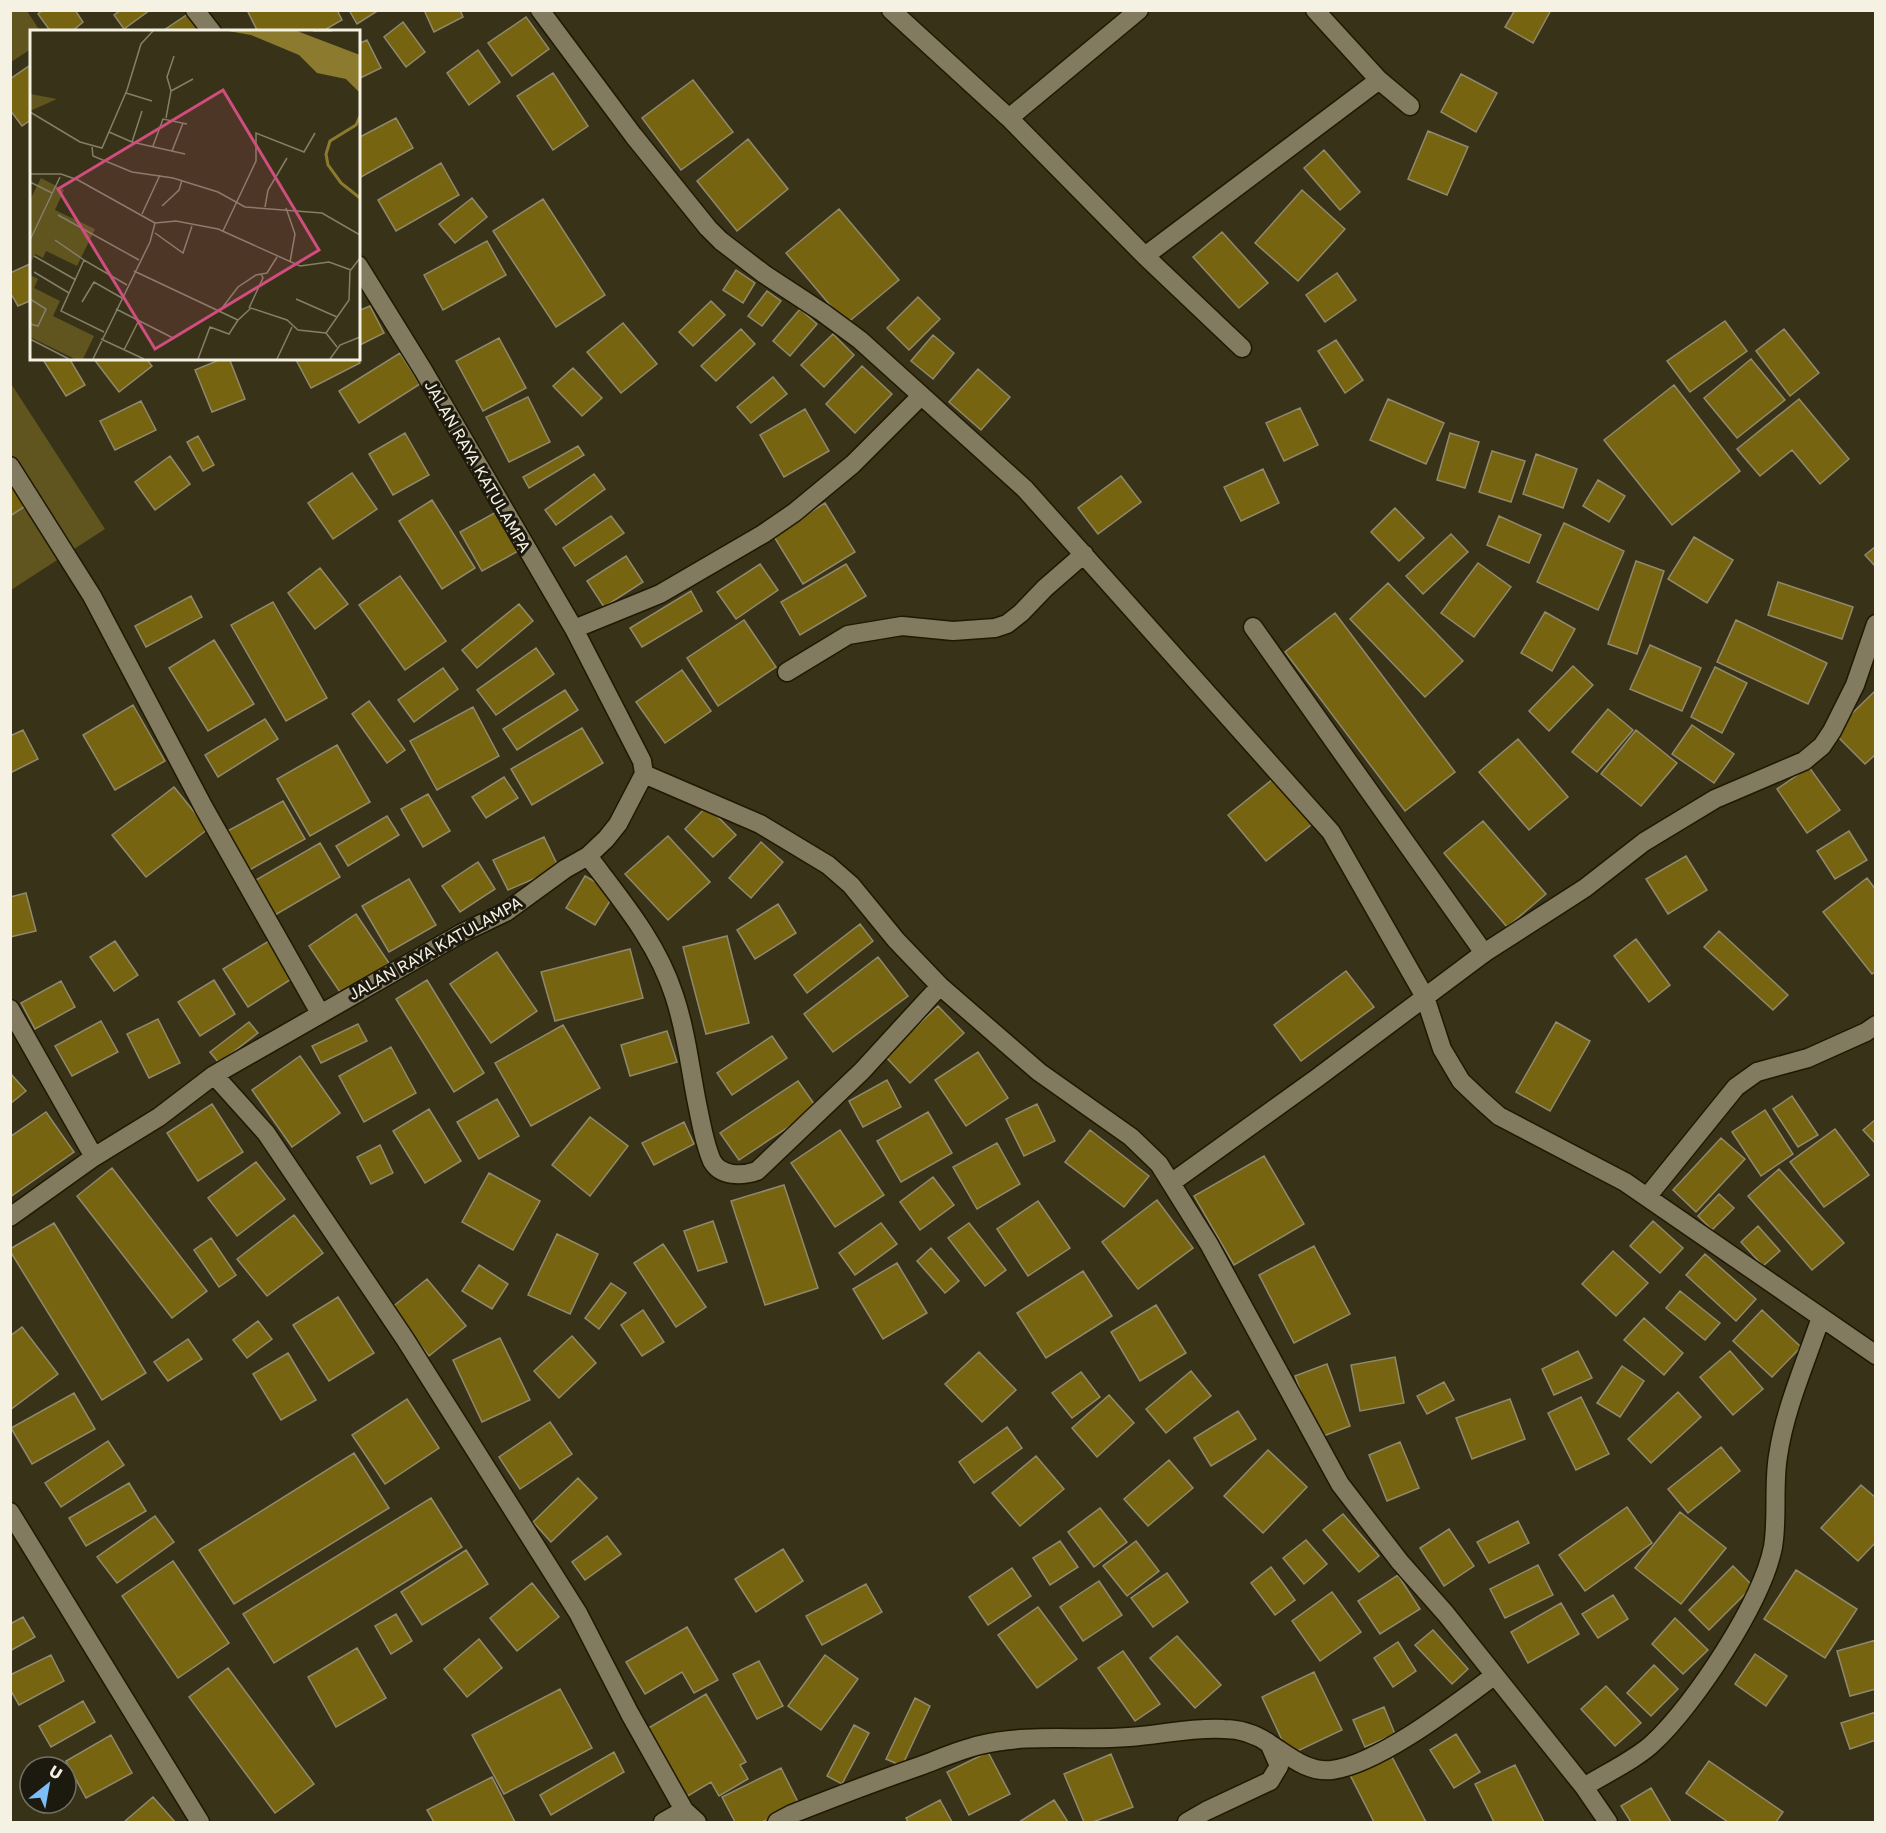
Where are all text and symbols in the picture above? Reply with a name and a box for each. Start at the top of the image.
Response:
inset map [30,30,360,360]
street label: JALAN RAYA KATULAMPA [420,376,536,556]
street label: JALAN RAYA KATULAMPA [345,892,526,1004]
north arrow [18,1755,78,1815]
text: U [46,1761,66,1784]

